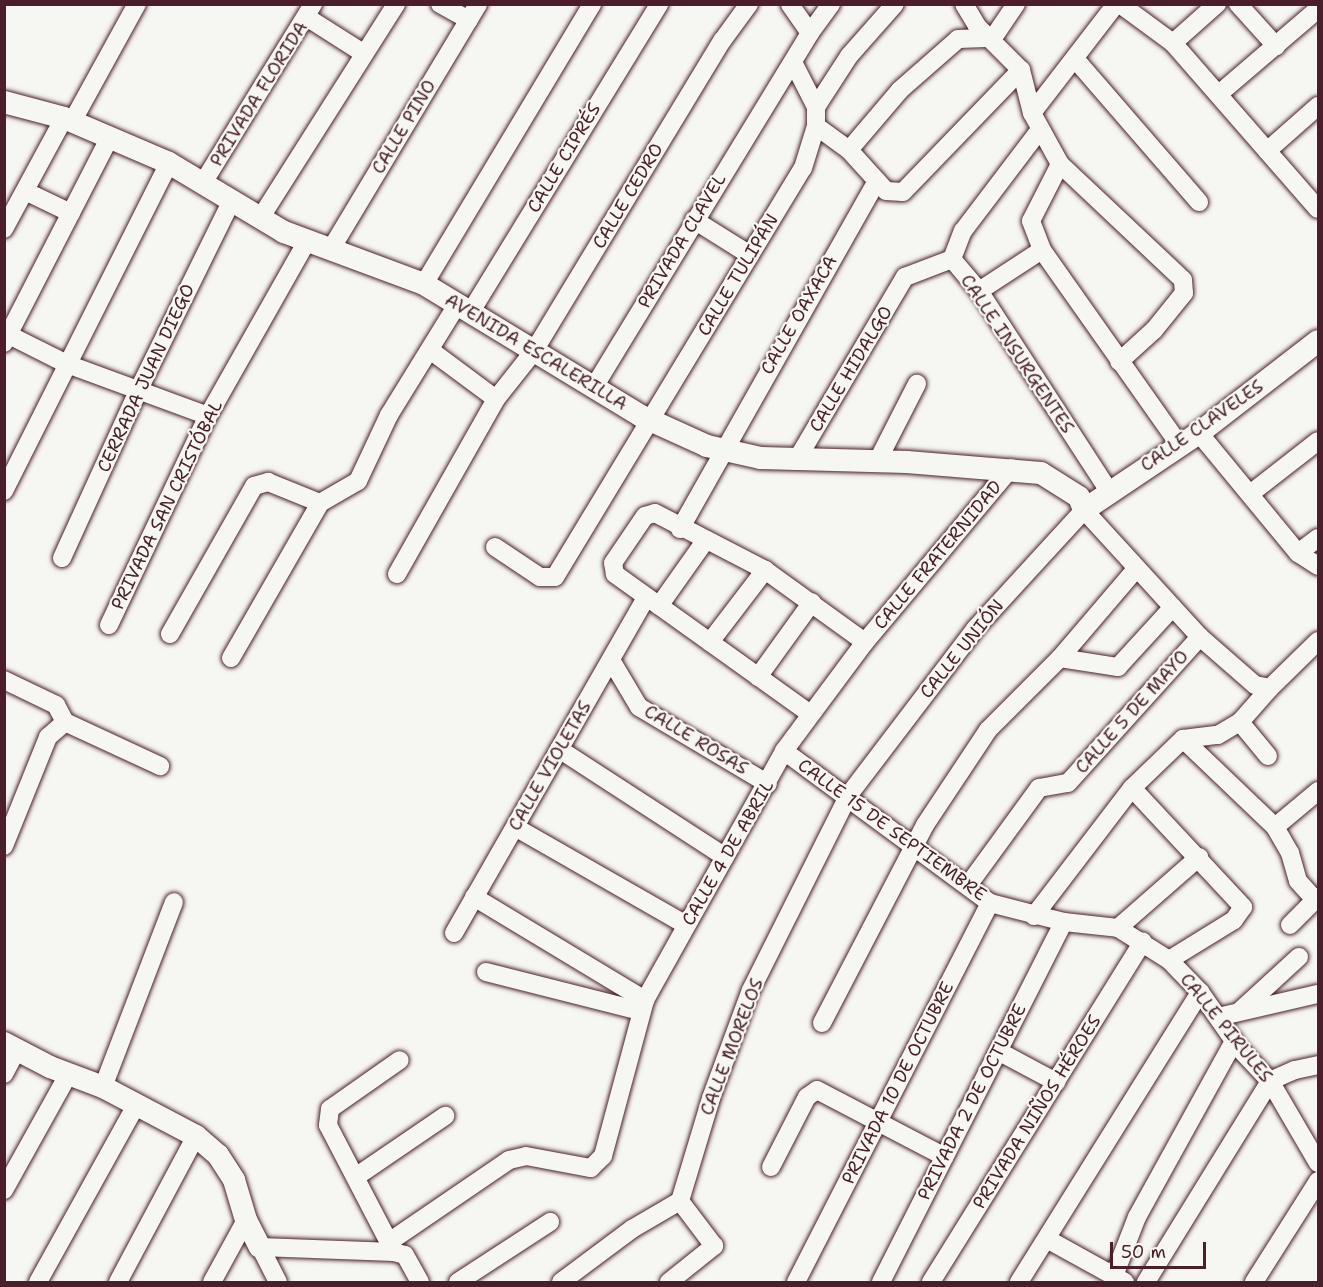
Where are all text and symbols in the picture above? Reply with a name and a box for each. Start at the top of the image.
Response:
street label: PRIVADA FLORIDA [206,18,312,170]
street label: CALLE PINO [367,76,441,178]
street label: CALLE CIPRÉS [523,99,605,217]
street label: CALLE CEDRO [588,139,668,253]
street label: PRIVADA CLAVEL [633,170,731,312]
street label: CALLE TULIPÁN [693,210,783,340]
street label: CALLE OAXACA [756,252,842,378]
street label: CALLE INSURGENTES [956,270,1078,438]
street label: CERRADA JUAN DIEGO [93,280,199,476]
street label: AVENIDA ESCALERILLA [441,289,631,415]
street label: CALLE HIDALGO [805,302,897,436]
street label: CALLE CLAVELES [1136,376,1268,476]
street label: PRIVADA SAN CRISTÓBAL [107,397,227,613]
street label: CALLE FRATERNIDAD [870,476,1006,634]
street label: CALLE UNIÓN [916,595,1008,703]
street label: CALLE 5 DE MAYO [1071,646,1193,778]
street label: CALLE VIOLETAS [504,697,596,835]
street label: CALLE ROSAS [640,701,752,779]
street label: CALLE 15 DE SEPTIEMBRE [793,754,991,906]
street label: CALLE 4 DE ABRIL [678,776,778,930]
street label: CALLE PIRULES [1175,969,1277,1087]
street label: CALLE MORELOS [696,975,768,1119]
street label: PRIVADA 10 DE OCTUBRE [837,978,959,1188]
street label: PRIVADA 2 DE OCTUBRE [913,1000,1031,1204]
street label: PRIVADA NIÑOS HÉROES [968,1011,1106,1213]
scale bar [1113,1230,1209,1268]
text: 50 m [1121,1240,1166,1264]

